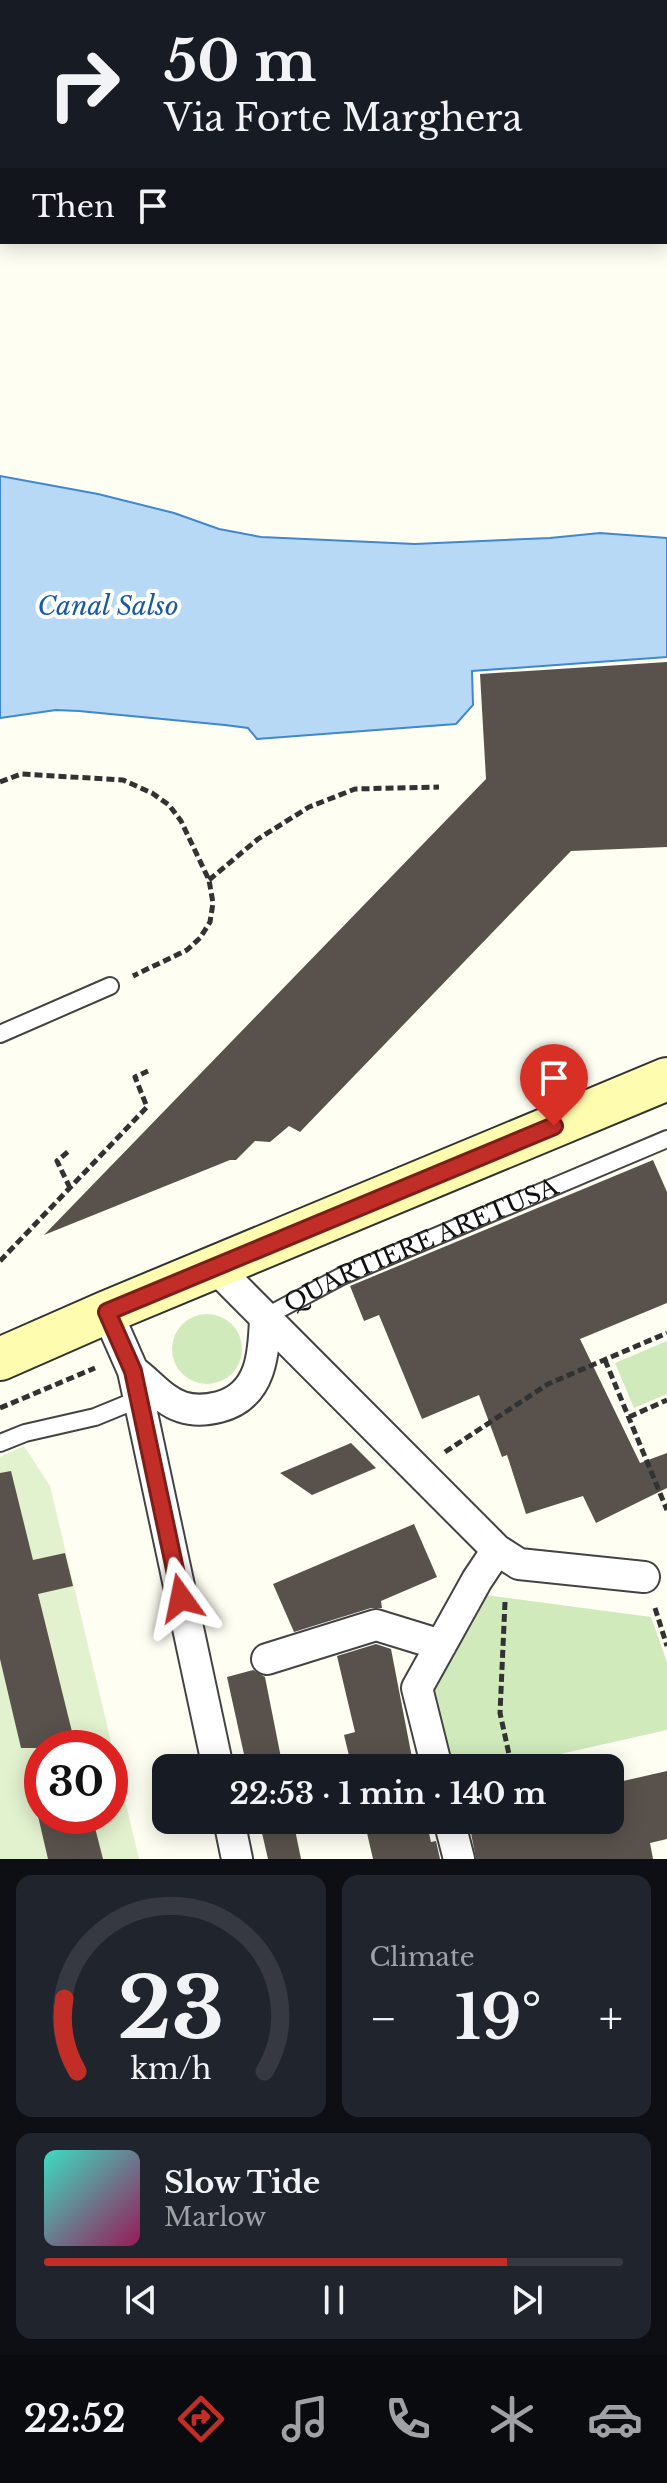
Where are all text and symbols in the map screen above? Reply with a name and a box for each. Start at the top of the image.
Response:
text: 50 m [164,27,316,96]
icon: right [32,32,136,136]
text: Via Forte Marghera [164,96,522,141]
icon: arrive [131,184,175,228]
text: Then [32,188,115,225]
water label: Canal Salso [37,590,179,622]
pin [520,1044,588,1126]
icon: arrive [532,1056,576,1100]
street label: QUARTIERE ARETUSA [279,1172,563,1318]
position arrow [139,1556,223,1640]
speed limit sign: 30 [24,1730,128,1834]
text: 22:53 · 1 min · 140 m [229,1775,547,1812]
text: Climate [370,1941,475,1973]
text: 23 [117,1957,224,2060]
text: 19° [455,1981,541,2055]
text: − [370,1991,397,2046]
text: + [599,1991,623,2046]
text: km/h [130,2051,211,2087]
text: Slow Tide [164,2164,320,2201]
text: Marlow [164,2201,266,2233]
icon: previous [119,2278,163,2322]
icon: pause [312,2278,356,2322]
icon: next [505,2278,549,2322]
icon: directions [173,2391,229,2447]
icon: music [277,2391,333,2447]
icon: phone [380,2391,436,2447]
icon: climate [484,2391,540,2447]
icon: car [587,2391,643,2447]
text: 22:52 [24,2397,126,2442]

